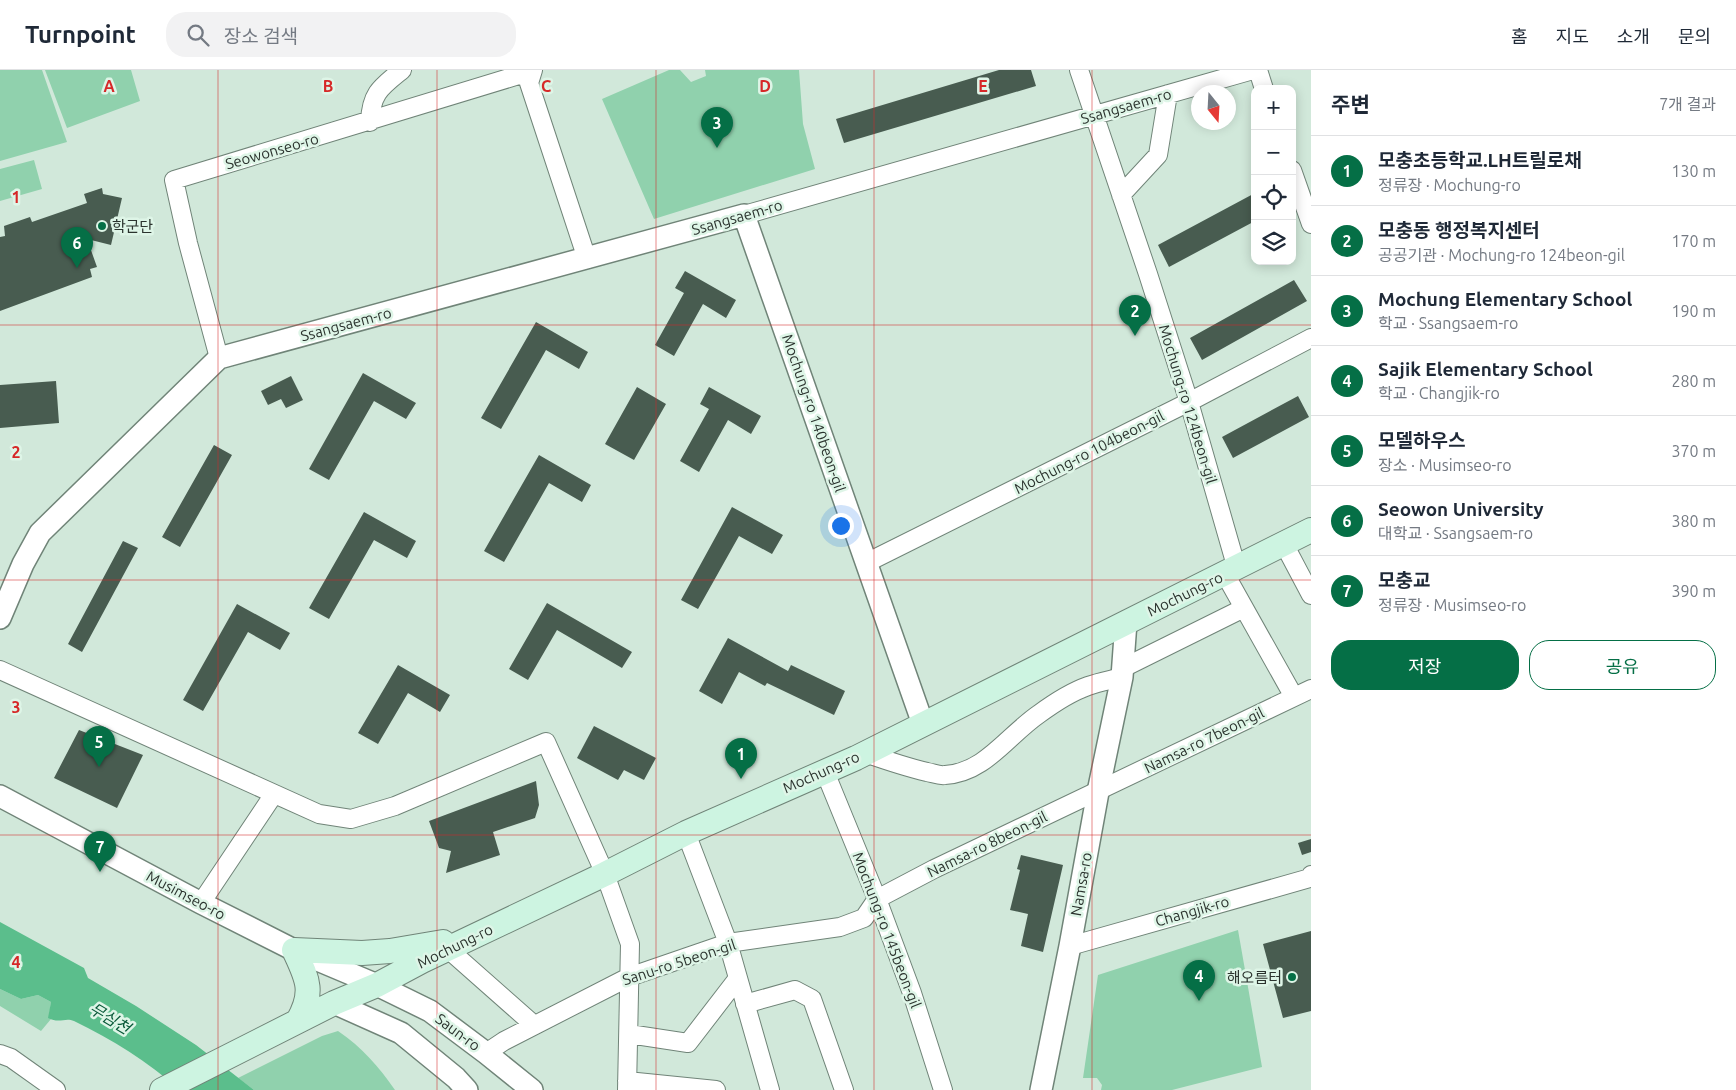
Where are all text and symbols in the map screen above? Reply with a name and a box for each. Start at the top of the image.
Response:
search box [166,12,516,57]
text: Turnpoint [25,21,136,48]
icon: search [184,21,212,49]
text: 장소 검색 [224,25,298,47]
text: 홈 [1511,26,1528,46]
text: 지도 [1556,26,1589,46]
text: 소개 [1617,26,1650,46]
text: 문의 [1678,26,1711,46]
text: A [103,77,115,95]
text: B [323,77,333,95]
text: C [541,77,551,95]
text: D [759,77,771,95]
text: E [978,77,988,95]
street label: Ssangsaem-ro [1079,85,1173,127]
north arrow [1191,85,1236,130]
map controls [1251,85,1296,265]
button: + [1251,85,1296,130]
text: 주변 [1331,92,1370,116]
text: 7개 결과 [1659,95,1716,113]
pin: 3 [701,107,733,148]
street label: Seowonseo-ro [223,130,321,172]
button: − [1251,130,1296,175]
text: 모충초등학교.LH트릴로채 [1378,149,1582,171]
text: 1 [1342,162,1352,180]
text: 130 m [1671,162,1716,180]
button: locate [1251,175,1296,220]
text: 정류장 · Mochung-ro [1378,176,1521,194]
text: 1 [11,188,21,206]
street label: Ssangsaem-ro [690,196,784,238]
place label: 학군단 [112,218,154,235]
text: 모충동 행정복지센터 [1378,219,1540,241]
marker: 학군단 [96,220,108,232]
button: layers [1251,220,1296,265]
pin: 6 [61,227,93,268]
text: 2 [1342,232,1352,250]
text: 170 m [1671,232,1716,250]
text: 공공기관 · Mochung-ro 124beon-gil [1378,246,1625,264]
text: Mochung Elementary School [1378,288,1632,310]
pin: 2 [1119,295,1151,336]
text: 3 [1342,302,1352,320]
text: 190 m [1671,302,1716,320]
street label: Ssangsaem-ro [299,304,393,344]
text: 학교 · Ssangsaem-ro [1378,314,1518,332]
street label: Mochung-ro 124beon-gil [1156,322,1220,486]
street label: Mochung-ro 140beon-gil [779,332,849,494]
text: Sajik Elementary School [1378,358,1593,380]
text: 4 [1342,372,1352,390]
text: 280 m [1671,372,1716,390]
text: 학교 · Changjik-ro [1378,384,1500,402]
street label: Mochung-ro 104beon-gil [1011,407,1167,497]
text: 모델하우스 [1378,429,1465,451]
text: 5 [1342,442,1352,460]
text: 370 m [1671,442,1716,460]
text: 2 [11,443,21,461]
text: 장소 · Musimseo-ro [1378,456,1512,474]
text: Seowon University [1378,498,1544,520]
text: 6 [1342,512,1352,530]
text: 380 m [1671,512,1716,530]
your location [828,513,854,539]
text: 대학교 · Ssangsaem-ro [1378,524,1533,542]
street label: Mochung-ro [1144,568,1226,620]
text: 모충교 [1378,569,1430,591]
text: 7 [1342,582,1352,600]
text: 390 m [1671,582,1716,600]
text: 정류장 · Musimseo-ro [1378,596,1526,614]
button: 저장 [1331,640,1519,690]
button: 공유 [1529,640,1716,690]
text: 3 [11,698,21,716]
street label: Namsa-ro 7beon-gil [1141,704,1267,776]
pin: 5 [83,726,115,767]
pin: 1 [725,738,757,779]
street label: Mochung-ro [780,748,862,796]
street label: Namsa-ro 8beon-gil [924,808,1050,880]
pin: 7 [84,831,116,872]
street label: Mochung-ro 145beon-gil [849,850,925,1010]
street label: Namsa-ro [1067,851,1095,917]
street label: Musimseo-ro [144,867,228,923]
street label: Changjik-ro [1153,892,1231,930]
street label: Mochung-ro [414,920,496,972]
street label: Sanu-ro 5beon-gil [620,936,738,988]
text: 4 [11,953,21,971]
pin: 4 [1183,960,1215,1001]
place label: 해오름터 [1227,969,1282,986]
marker: 해오름터 [1286,971,1298,983]
water label: 무심천 [86,999,136,1038]
street label: Saun-ro [432,1010,484,1054]

